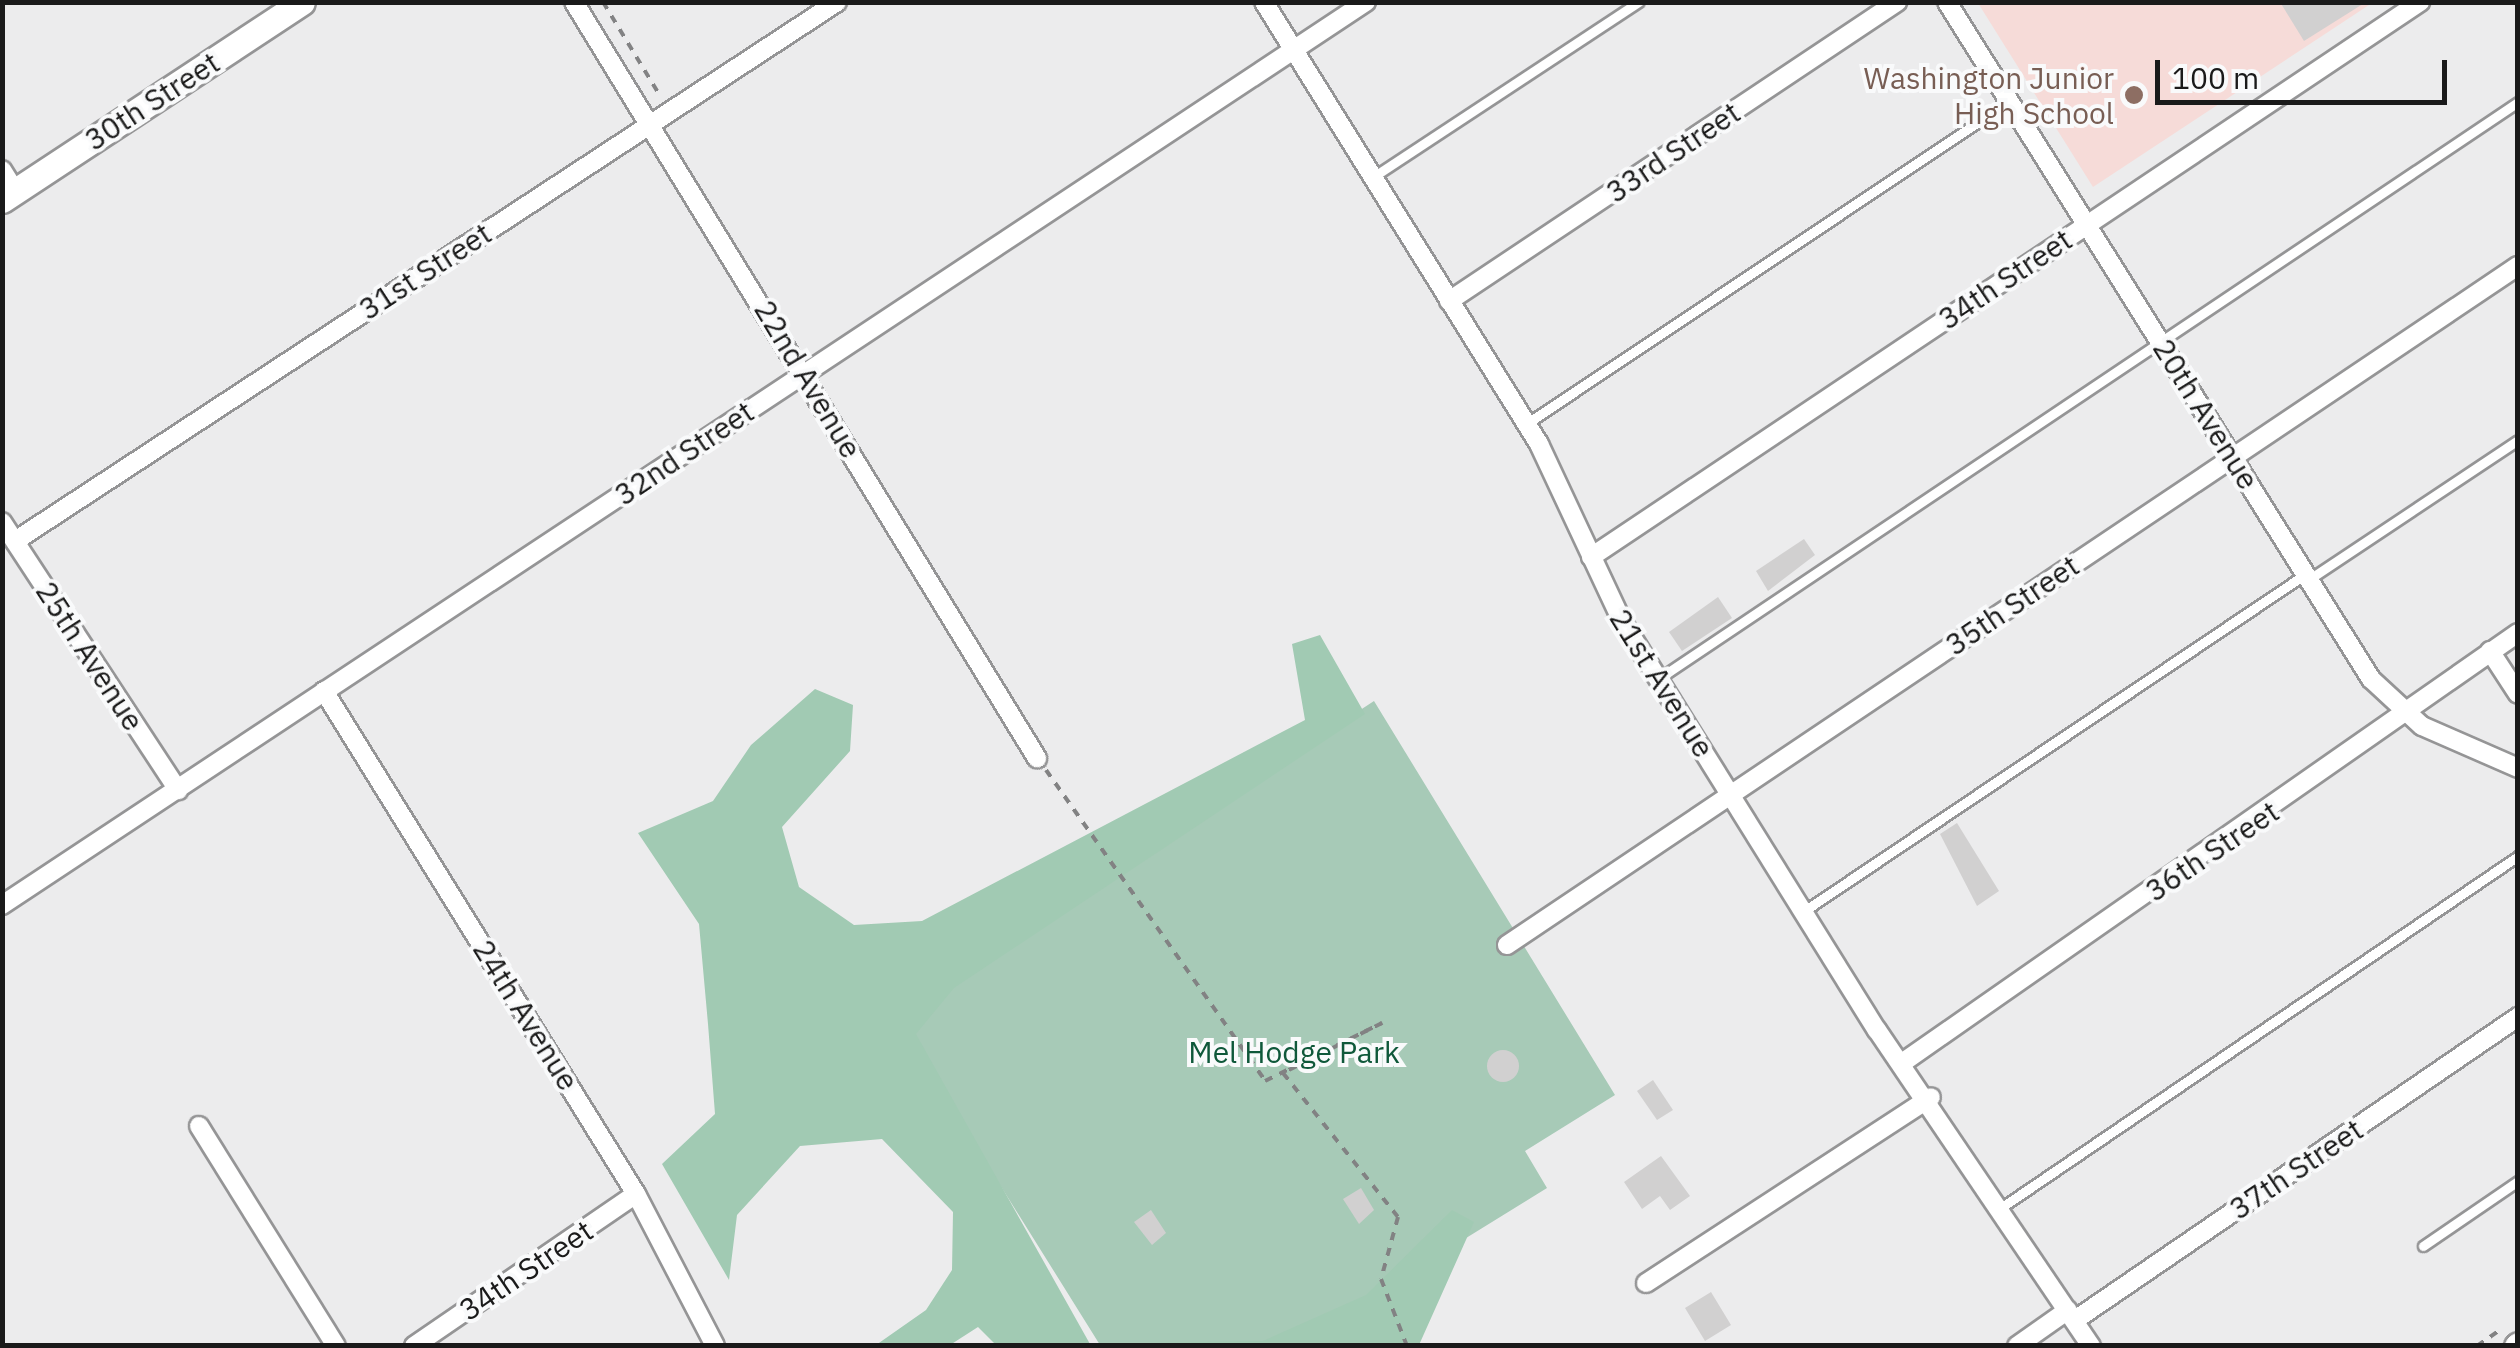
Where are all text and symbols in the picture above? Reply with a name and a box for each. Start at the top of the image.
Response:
scale bar [2160,40,2452,102]
street label: 30th Street [78,44,226,158]
text: 100 m [2172,58,2259,97]
place label: Washington Junior High School [1864,60,2114,130]
marker: Washington Junior High School [2123,84,2145,106]
street label: 33rd Street [1599,94,1747,210]
street label: 31st Street [352,215,498,327]
street label: 34th Street [1932,221,2078,337]
street label: 22nd Avenue [747,294,869,464]
street label: 20th Avenue [2145,332,2267,496]
street label: 32nd Street [608,393,760,513]
street label: 35th Street [1939,547,2085,663]
street label: 25th Avenue [28,575,152,737]
street label: 21st Avenue [1602,602,1722,764]
street label: 36th Street [2139,793,2285,909]
street label: 24th Avenue [465,933,587,1097]
park label: Mel Hodge Park [1188,1034,1400,1070]
street label: 37th Street [2223,1111,2369,1227]
street label: 34th Street [453,1212,599,1328]

